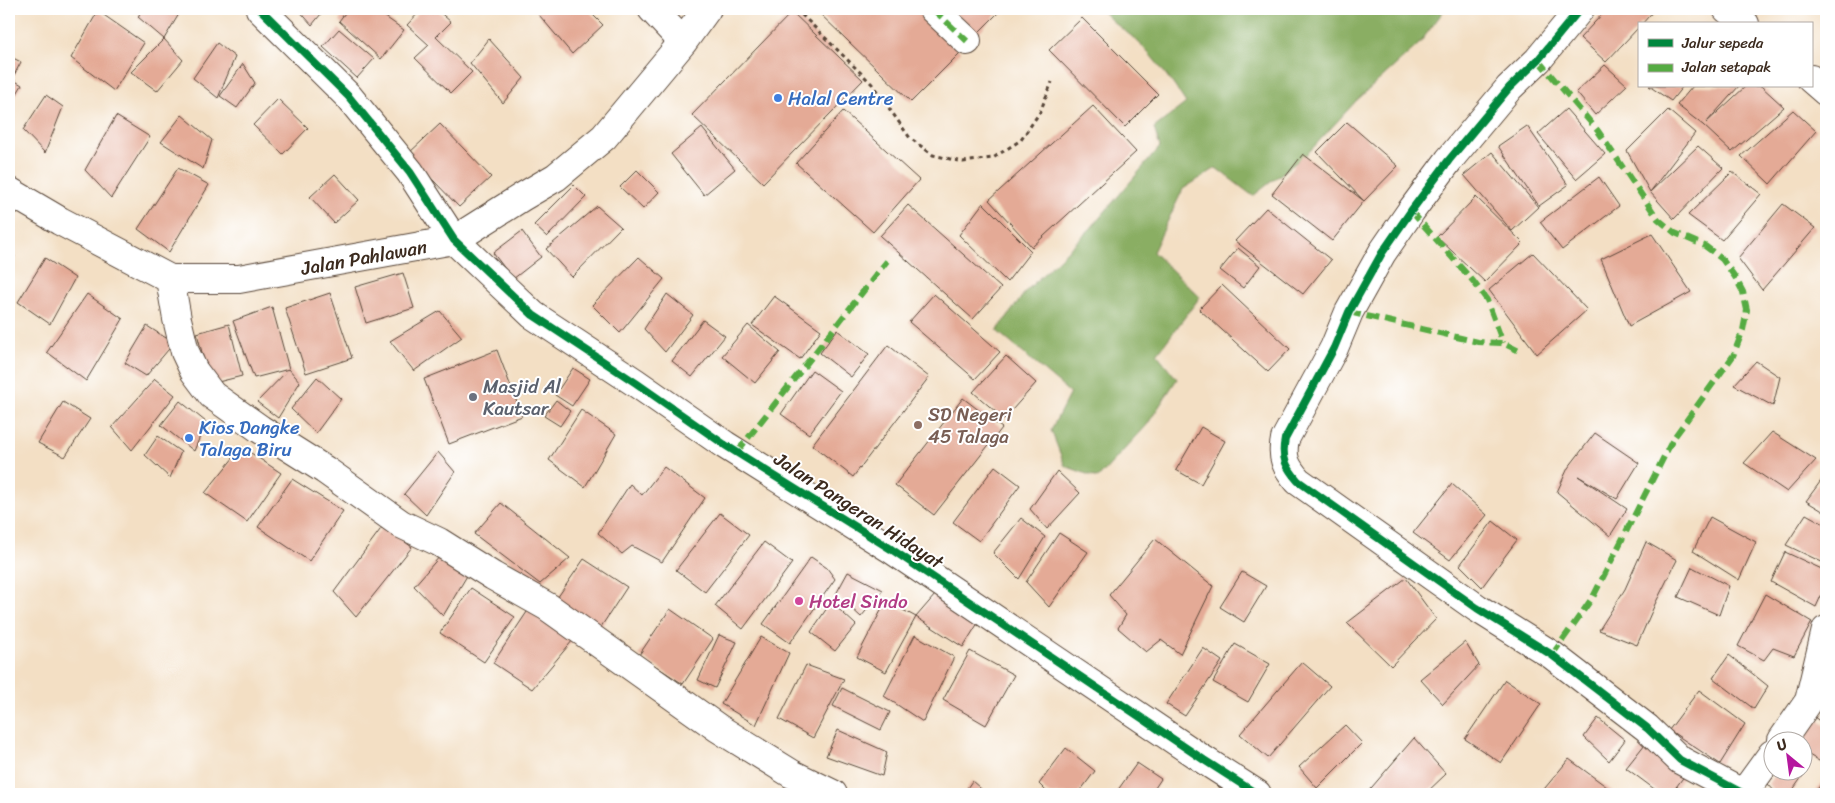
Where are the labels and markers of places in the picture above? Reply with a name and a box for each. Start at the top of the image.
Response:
place label: Halal Centre [788,82,894,115]
marker: Halal Centre [772,92,784,104]
place label: Masjid Al Kautsar [483,370,562,425]
marker: Masjid Al Kautsar [467,391,479,403]
place label: SD Negeri 45 Talaga [928,398,1013,453]
place label: Kios Dangke Talaga Biru [199,411,300,466]
marker: SD Negeri 45 Talaga [912,419,924,431]
marker: Kios Dangke Talaga Biru [183,432,195,444]
place label: Hotel Sindo [809,585,908,618]
marker: Hotel Sindo [793,595,805,607]

